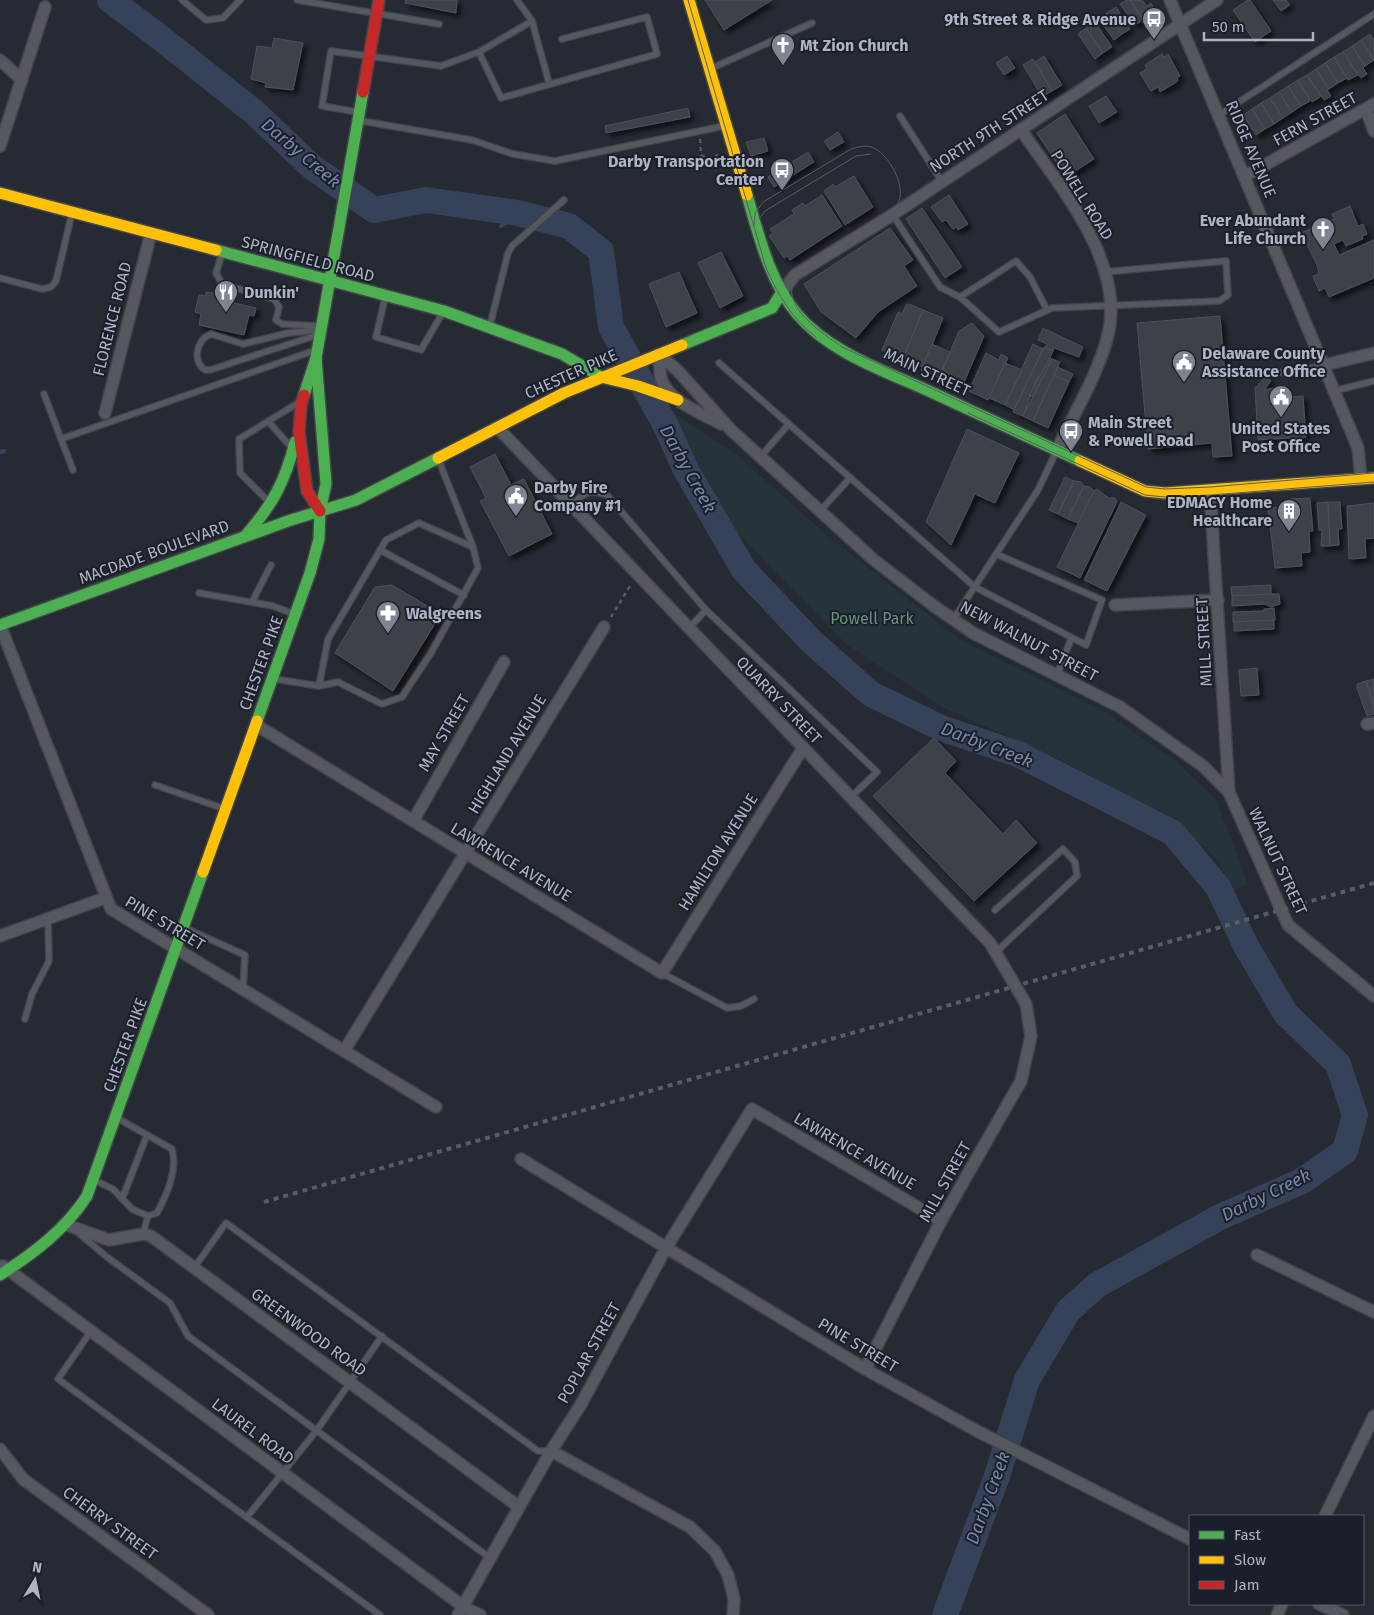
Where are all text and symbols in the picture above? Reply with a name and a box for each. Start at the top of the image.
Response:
bus stop icon: 9th Street & Ridge Avenue [1141,6,1167,40]
place label: 9th Street & Ridge Avenue [944,10,1136,29]
scale bar [1204,10,1313,42]
text: 50 m [1212,18,1245,36]
church icon: Mt Zion Church [770,32,796,66]
place label: Mt Zion Church [800,36,908,55]
street label: NORTH 9TH STREET [926,85,1053,177]
street label: FERN STREET [1270,88,1361,150]
street label: RIDGE AVENUE [1222,97,1280,201]
water label: Darby Creek [257,113,345,193]
street label: POWELL ROAD [1047,147,1117,243]
place label: Darby Transportation Center [608,152,765,189]
bus stop icon: Darby Transportation Center [769,157,795,191]
place label: Ever Abundant Life Church [1200,211,1307,248]
church icon: Ever Abundant Life Church [1310,216,1336,250]
street label: SPRINGFIELD ROAD [239,232,377,286]
street label: FLORENCE ROAD [89,260,135,378]
restaurant icon: Dunkin' [213,279,239,313]
place label: Dunkin' [244,283,299,302]
street label: MAIN STREET [881,344,974,401]
place label: Delaware County Assistance Office [1201,344,1326,381]
street label: CHESTER PIKE [522,345,620,403]
public building icon: Delaware County Assistance Office [1171,349,1197,383]
public building icon: United States Post Office [1268,384,1294,418]
place label: Main Street & Powell Road [1088,413,1194,450]
bus stop icon: Main Street & Powell Road [1058,418,1084,452]
place label: United States Post Office [1232,419,1331,456]
water label: Darby Creek [655,421,721,517]
place label: Darby Fire Company #1 [534,478,621,515]
public building icon: Darby Fire Company #1 [503,483,529,517]
place label: EDMACY Home Healthcare [1167,493,1272,530]
building icon: EDMACY Home Healthcare [1276,498,1302,532]
street label: MACDADE BOULEVARD [76,516,232,588]
street label: MILL STREET [1192,596,1216,687]
street label: NEW WALNUT STREET [957,597,1102,686]
pharmacy icon: Walgreens [375,600,401,634]
place label: Walgreens [406,604,482,623]
park label: Powell Park [830,609,915,628]
street label: CHESTER PIKE [235,613,287,713]
street label: QUARRY STREET [732,652,826,748]
street label: MAY STREET [414,691,474,775]
street label: HIGHLAND AVENUE [464,691,550,817]
water label: Darby Creek [938,717,1036,773]
street label: HAMILTON AVENUE [674,790,762,914]
street label: WALNUT STREET [1245,804,1311,918]
street label: LAWRENCE AVENUE [447,818,575,906]
street label: PINE STREET [122,892,209,955]
street label: CHESTER PIKE [99,995,151,1095]
street label: LAWRENCE AVENUE [791,1108,919,1194]
street label: MILL STREET [915,1138,975,1226]
water label: Darby Creek [1218,1164,1314,1226]
street label: GREENWOOD ROAD [248,1284,370,1380]
street label: POPLAR STREET [553,1299,625,1407]
street label: PINE STREET [815,1314,902,1377]
street label: LAUREL ROAD [208,1394,298,1468]
water label: Darby Creek [961,1449,1015,1547]
street label: CHERRY STREET [59,1482,162,1564]
legend [1189,1515,1364,1605]
text: Fast [1234,1526,1261,1544]
text: Slow [1234,1551,1266,1569]
north arrow [10,1555,60,1605]
text: N [31,1559,43,1577]
text: Jam [1234,1576,1260,1594]

